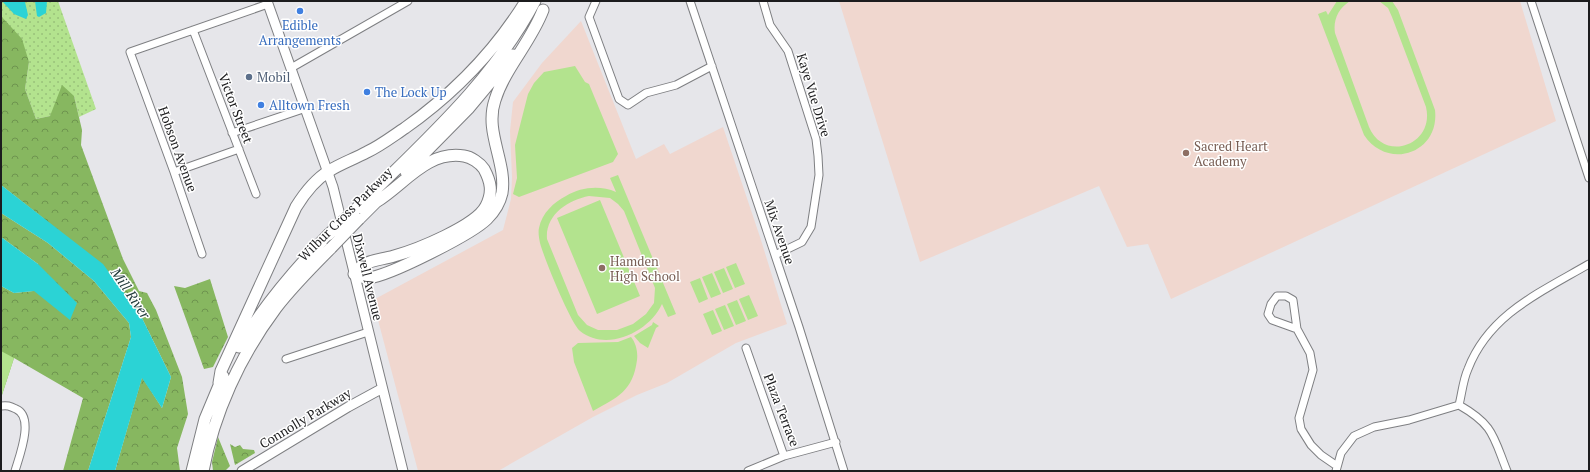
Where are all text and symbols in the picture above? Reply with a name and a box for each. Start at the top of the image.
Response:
marker: Edible Arrangements [295,6,305,16]
place label: Edible Arrangements [259,16,341,49]
street label: Kaye Vue Drive [793,51,835,139]
place label: Mobil [257,68,290,86]
street label: Victor Street [214,70,258,146]
marker: Mobil [244,72,254,82]
place label: The Lock Up [375,83,447,101]
marker: The Lock Up [362,87,372,97]
place label: Alltown Fresh [269,96,350,114]
marker: Alltown Fresh [256,100,266,110]
street label: Hobson Avenue [154,104,202,194]
place label: Sacred Heart Academy [1194,137,1268,170]
marker: Sacred Heart Academy [1181,148,1191,158]
street label: Wilbur Cross Parkway [294,163,396,265]
street label: Mix Avenue [761,197,799,267]
street label: Dixwell Avenue [349,232,387,322]
place label: Hamden High School [610,252,680,285]
water label: Mill River [106,263,155,323]
marker: Hamden High School [597,263,607,273]
street label: Plaza Terrace [760,371,804,449]
street label: Connolly Parkway [256,383,355,453]

